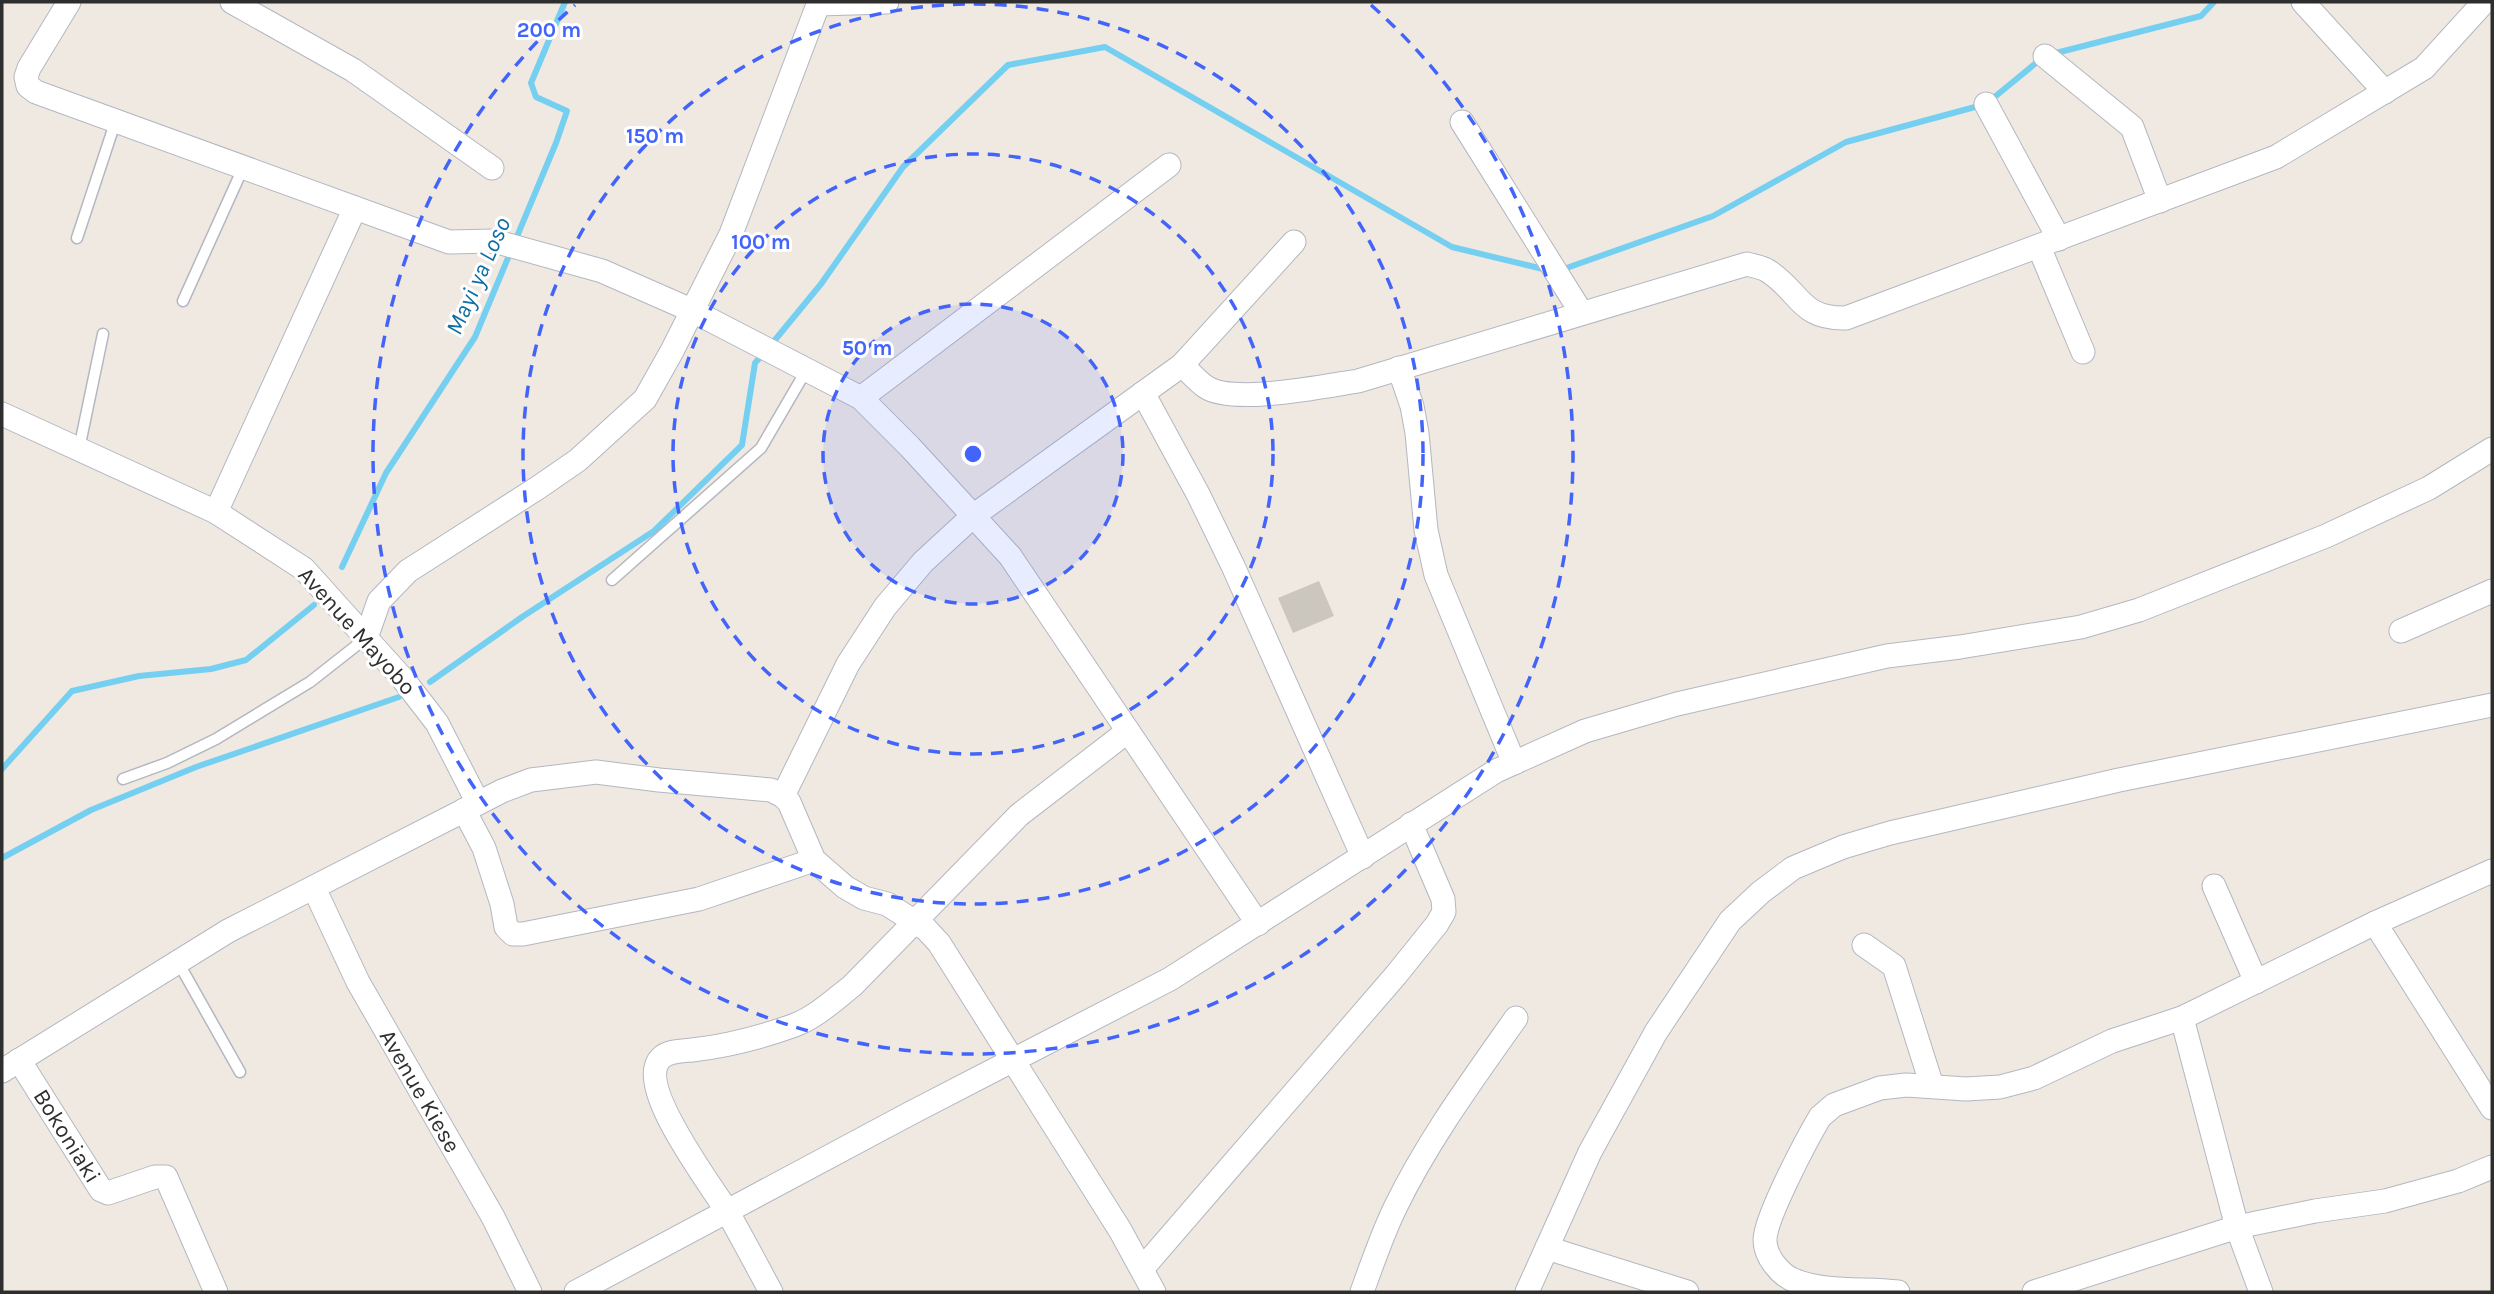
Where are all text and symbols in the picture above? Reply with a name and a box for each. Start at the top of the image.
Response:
text: 200 m [517,18,581,42]
text: 150 m [626,124,684,148]
water label: Mayi ya Loso [440,213,516,339]
text: 100 m [731,230,791,254]
text: 50 m [842,336,892,360]
centre of rings [961,442,985,466]
street label: Avenue Mayobo [293,561,421,701]
street label: Avenue Kiese [374,1025,466,1157]
street label: Bokoniaki [28,1084,106,1188]

